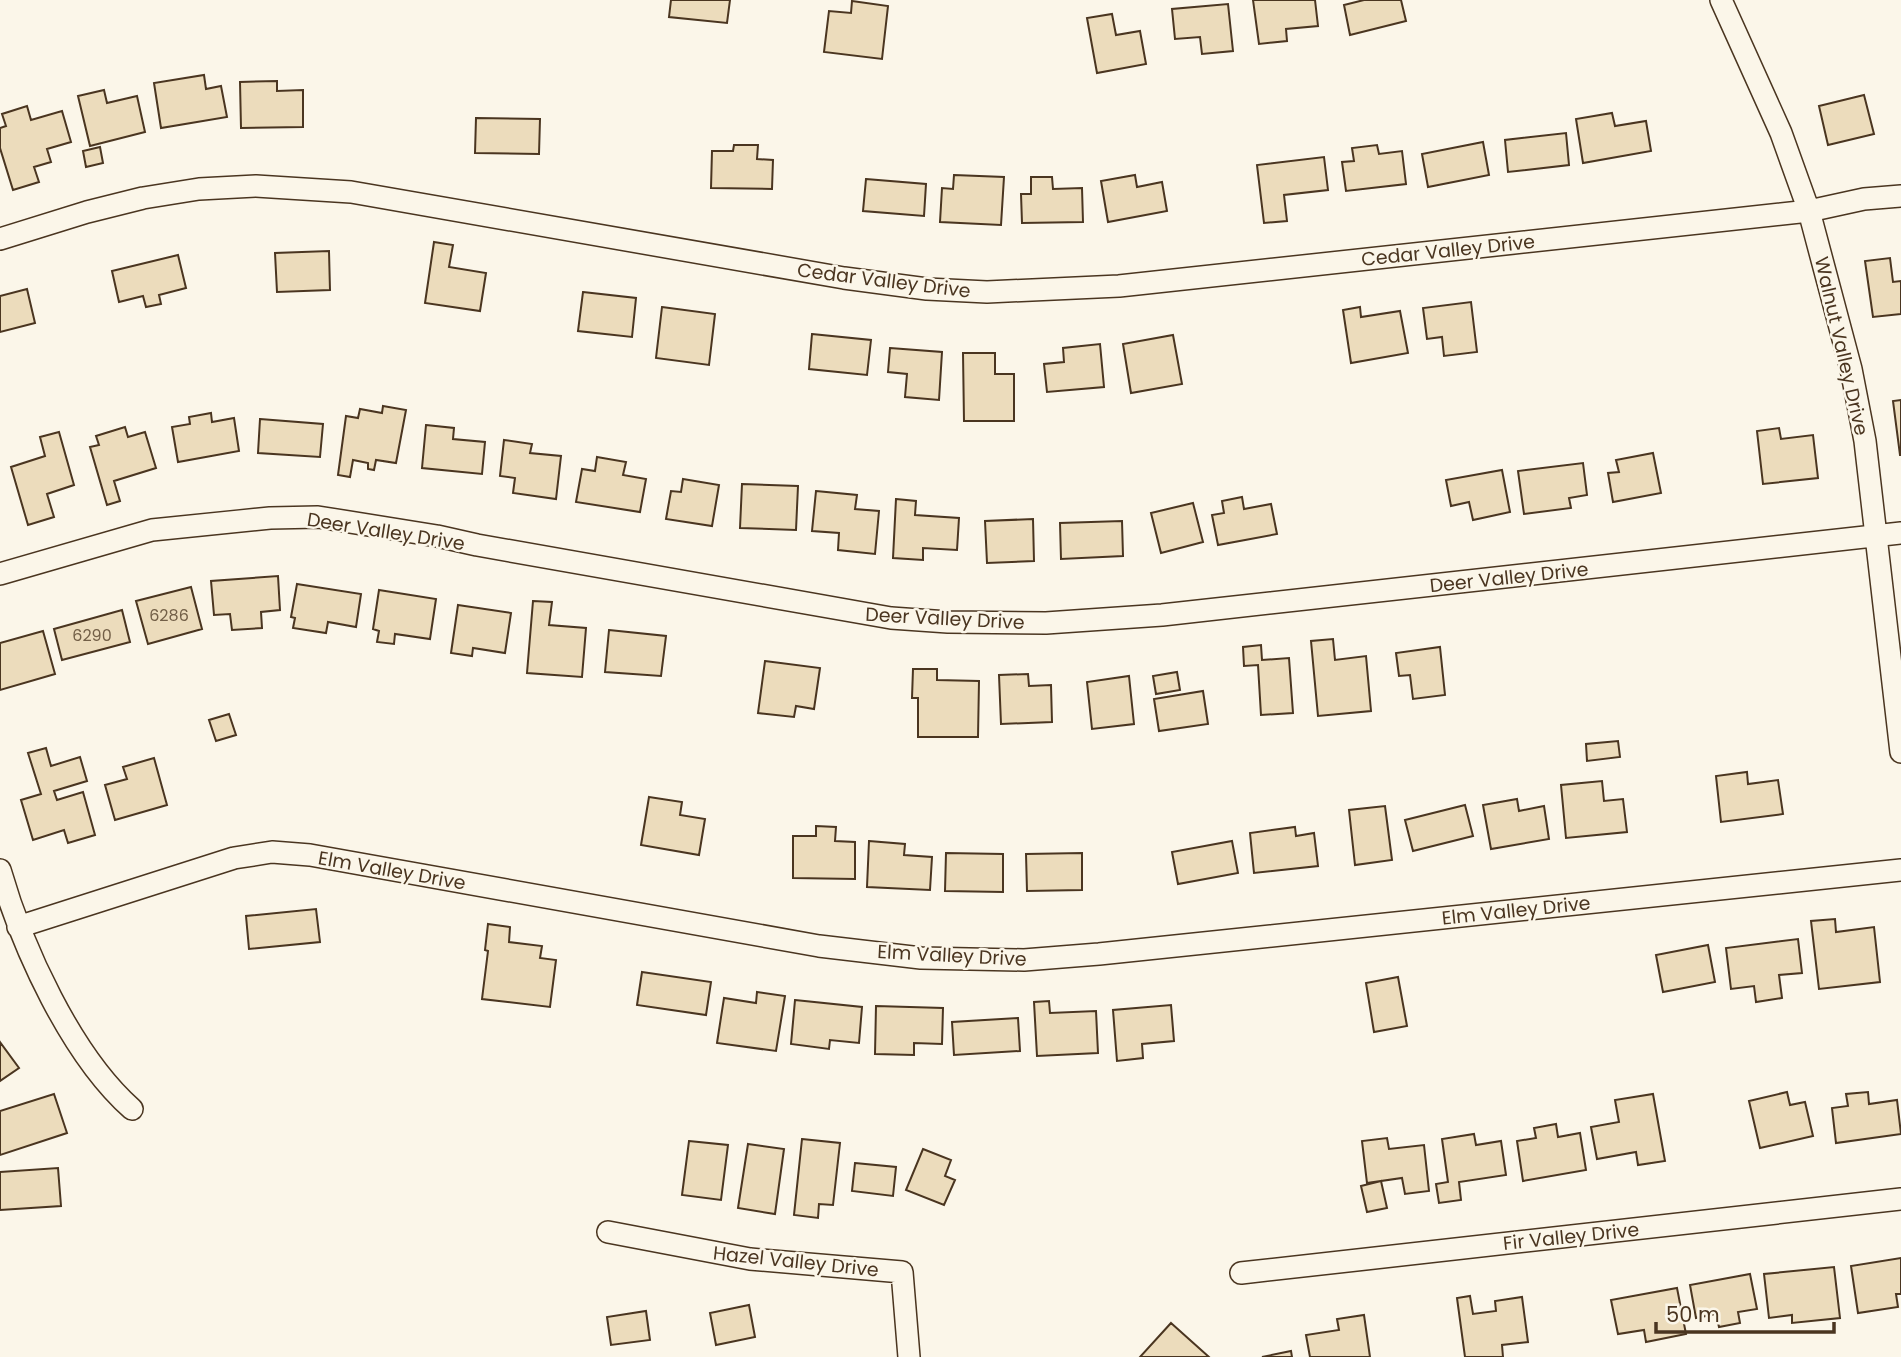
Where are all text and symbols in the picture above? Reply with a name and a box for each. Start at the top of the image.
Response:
street label: Cedar Valley Drive [1360,228,1536,273]
street label: Walnut Valley Drive [1808,254,1875,438]
street label: Cedar Valley Drive [796,256,972,305]
street label: Deer Valley Drive [305,506,467,557]
street label: Deer Valley Drive [1428,556,1590,599]
street label: Deer Valley Drive [865,601,1025,636]
house number: 6286 [149,604,189,627]
house number: 6290 [72,624,112,647]
street label: Elm Valley Drive [316,844,468,897]
street label: Elm Valley Drive [1440,889,1592,932]
street label: Elm Valley Drive [877,938,1027,973]
street label: Fir Valley Drive [1502,1216,1640,1257]
street label: Hazel Valley Drive [712,1239,880,1284]
scale bar [1656,1290,1834,1334]
text: 50 m [1666,1300,1720,1329]

